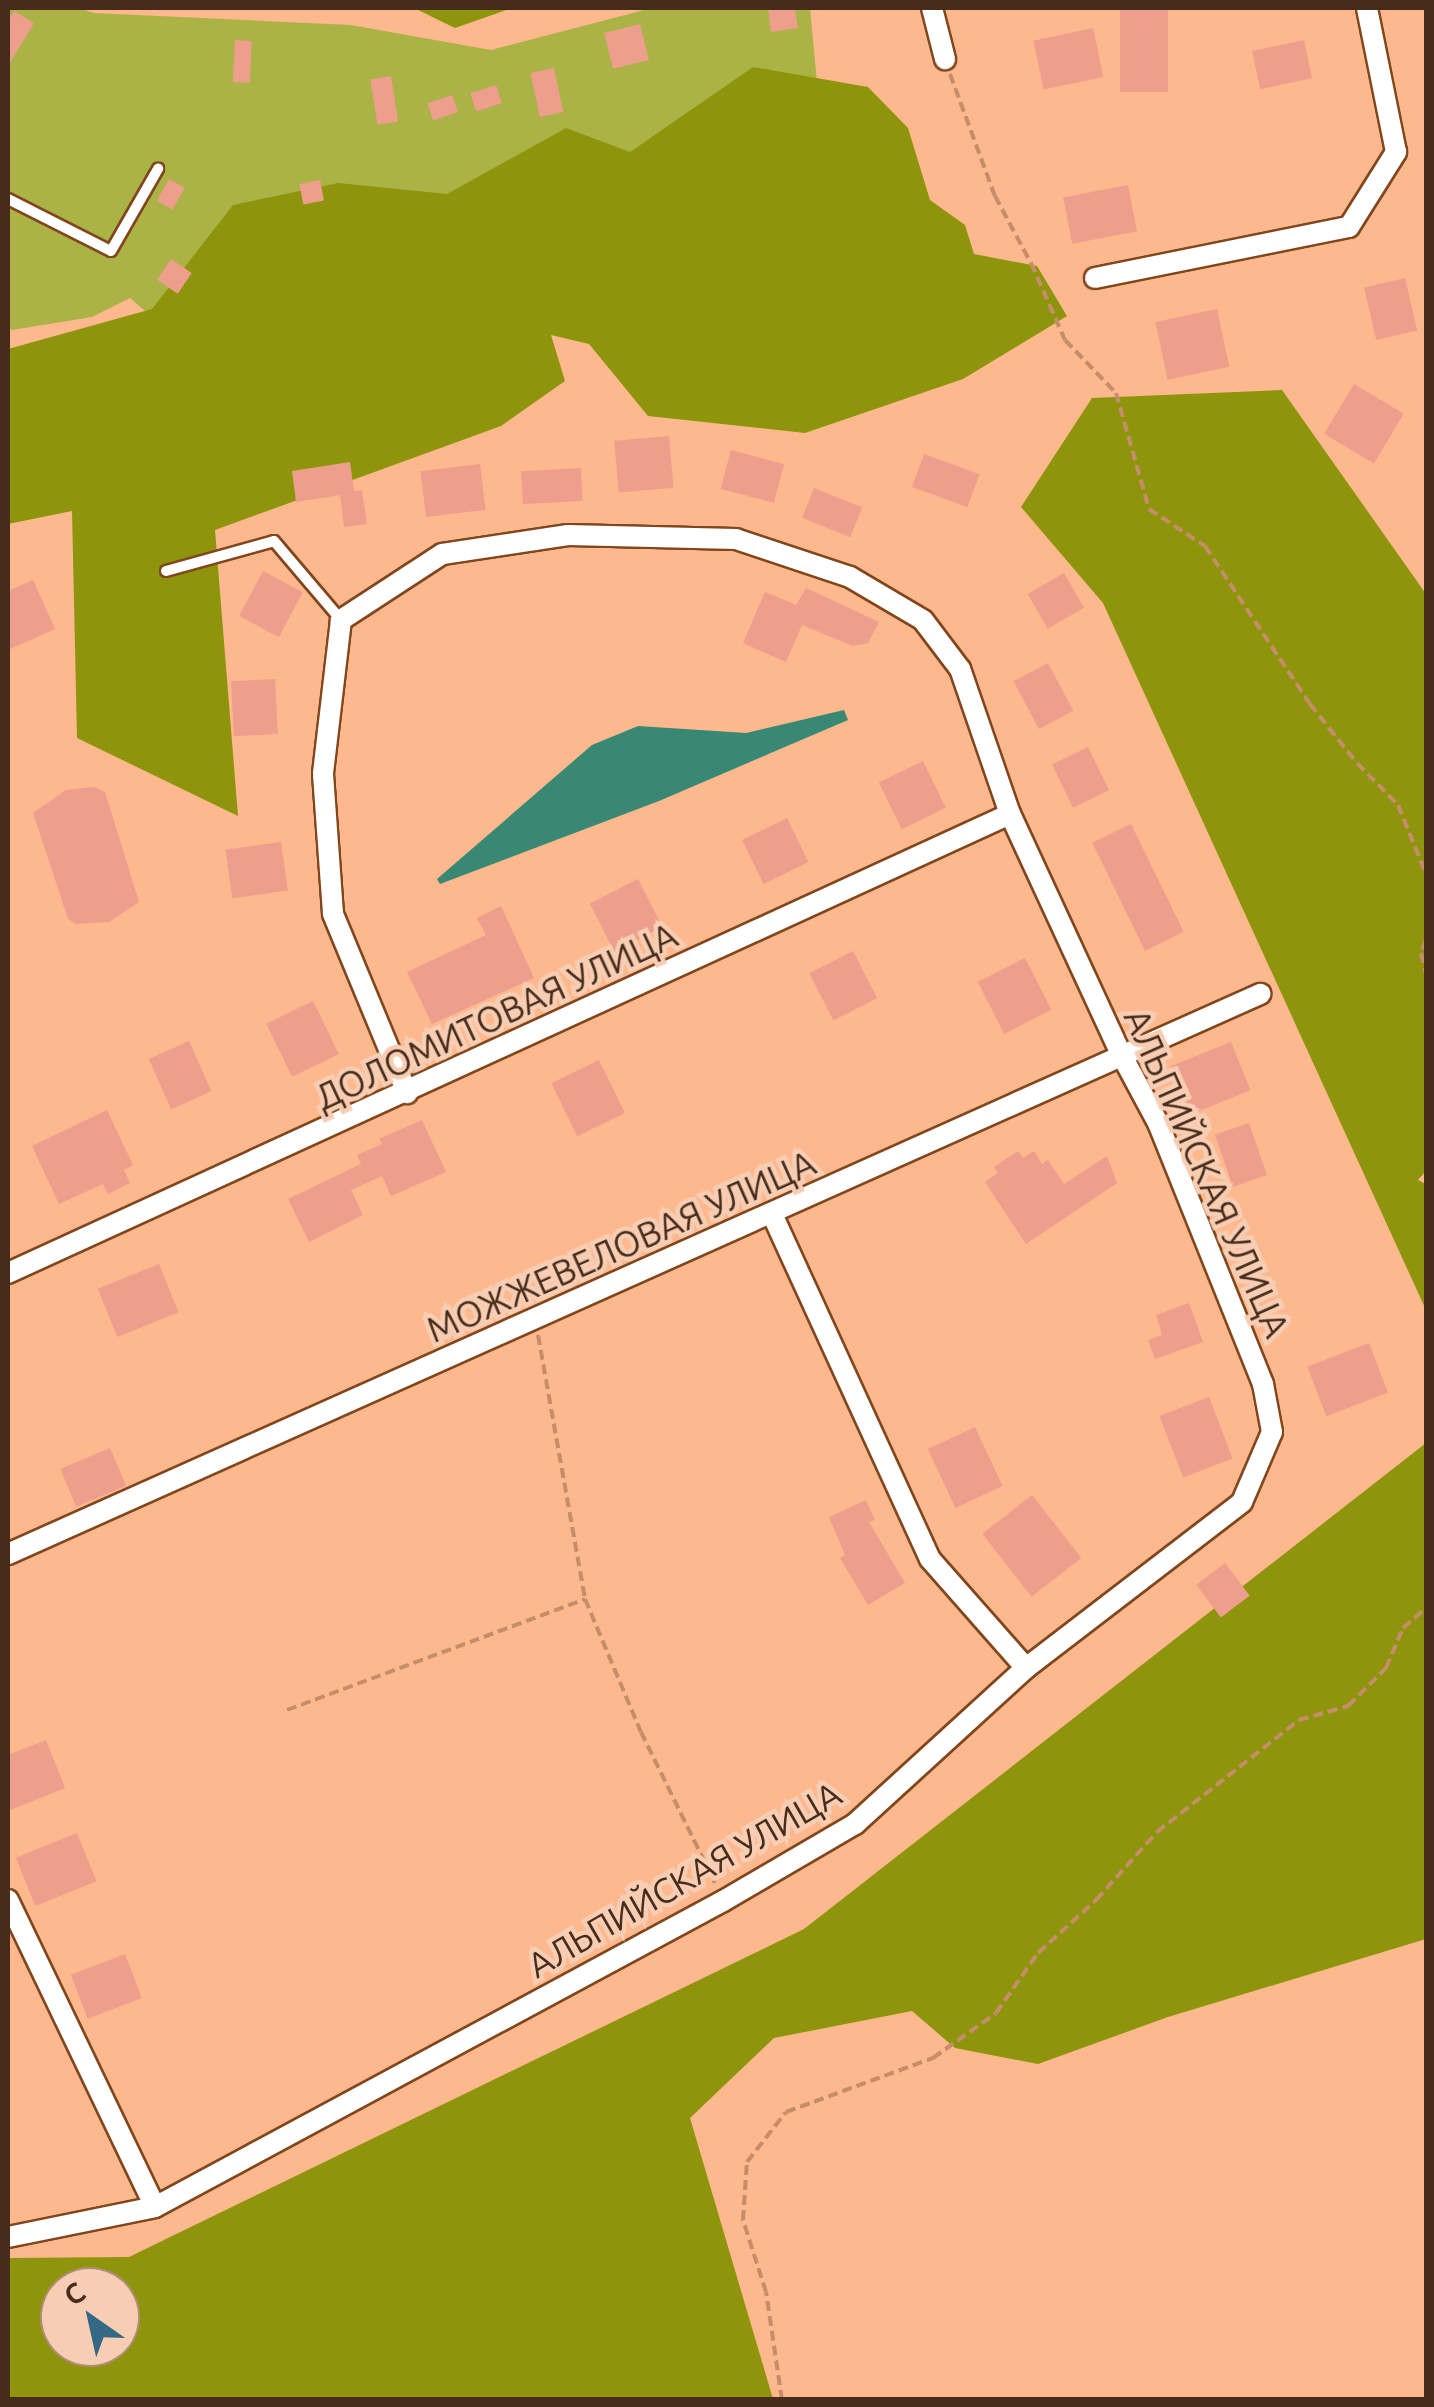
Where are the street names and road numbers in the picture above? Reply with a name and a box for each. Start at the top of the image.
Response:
street label: ДОЛОМИТОВАЯ УЛИЦА [308,914,684,1118]
street label: АЛЬПИЙСКАЯ УЛИЦА [1116,1002,1298,1344]
street label: МОЖЖЕВЕЛОВАЯ УЛИЦА [420,1141,822,1351]
street label: АЛЬПИЙСКАЯ УЛИЦА [520,1772,848,1986]

